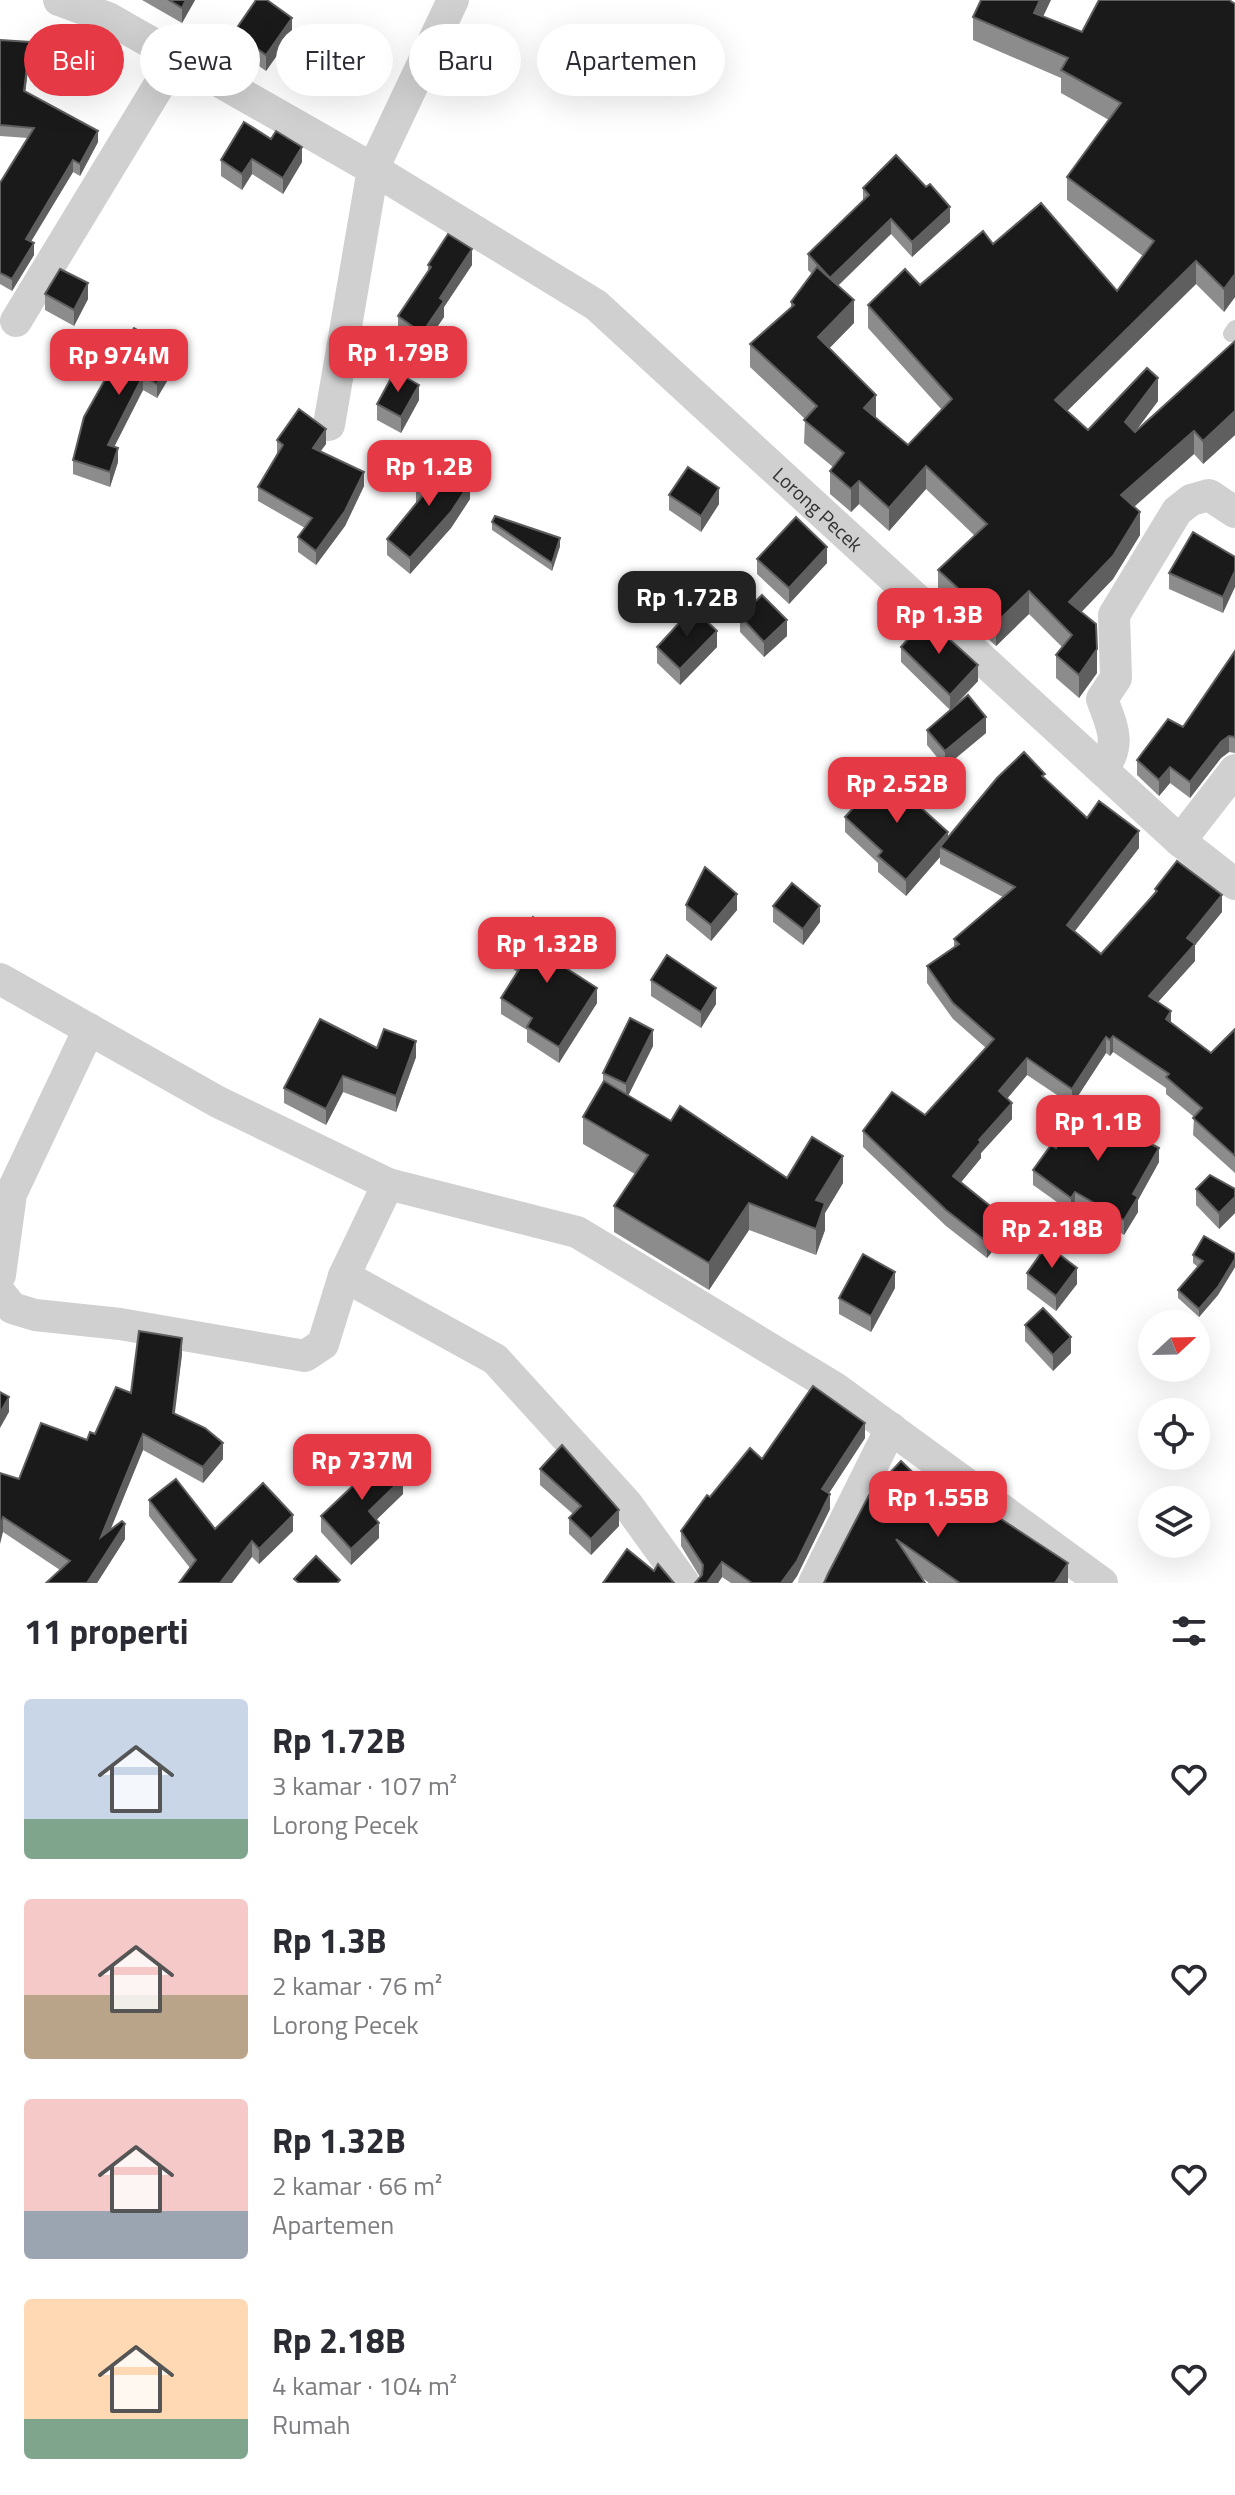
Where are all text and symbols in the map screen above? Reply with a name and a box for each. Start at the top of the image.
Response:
chip: Beli [24,24,124,96]
chip: Sewa [140,24,260,96]
chip: Filter [276,24,393,96]
chip: Baru [409,24,521,96]
chip: Apartemen [537,24,725,96]
pin: Rp 1.79B [315,326,481,394]
pin: Rp 974M [45,329,193,397]
text: Rp 1.79B [347,332,449,371]
text: Rp 974M [68,335,170,374]
pin: Rp 1.2B [355,440,503,508]
text: Rp 1.2B [385,446,473,485]
street label: Lorong Pecek [766,459,871,559]
pin: Rp 1.72B [604,571,770,639]
text: Rp 1.72B [636,577,738,616]
pin: Rp 1.3B [865,588,1013,656]
text: Rp 1.3B [895,594,983,633]
pin: Rp 2.52B [814,757,980,825]
text: Rp 2.52B [846,763,948,802]
pin: Rp 1.32B [464,917,630,985]
text: Rp 1.32B [496,923,598,962]
pin: Rp 1.1B [1024,1095,1172,1163]
text: Rp 1.1B [1054,1101,1142,1140]
pin: Rp 2.18B [969,1202,1135,1270]
text: Rp 2.18B [1001,1208,1103,1247]
north arrow [1138,1310,1210,1382]
map controls [1138,1310,1210,1558]
button: locate [1138,1398,1210,1470]
pin: Rp 737M [288,1434,436,1502]
text: Rp 737M [311,1440,413,1479]
pin: Rp 1.55B [855,1471,1021,1539]
text: Rp 1.55B [887,1477,989,1516]
button: layers [1138,1486,1210,1558]
text: 11 properti [24,1605,188,1657]
icon: filters [1167,1609,1211,1653]
text: Rp 1.72B [272,1714,406,1766]
icon: home [88,1731,184,1827]
icon: heart [1167,1757,1211,1801]
text: 3 kamar · 107 m² [272,1766,457,1805]
text: Lorong Pecek [272,1805,419,1844]
text: Rp 1.3B [272,1914,387,1966]
icon: home [88,1931,184,2027]
icon: heart [1167,1957,1211,2001]
text: 2 kamar · 76 m² [272,1966,442,2005]
text: Lorong Pecek [272,2005,419,2044]
text: Rp 1.32B [272,2114,406,2166]
icon: home [88,2131,184,2227]
icon: heart [1167,2157,1211,2201]
text: 2 kamar · 66 m² [272,2166,442,2205]
text: Apartemen [272,2205,394,2244]
text: Rp 2.18B [272,2314,406,2366]
icon: home [88,2331,184,2427]
icon: heart [1167,2357,1211,2401]
text: 4 kamar · 104 m² [272,2366,457,2405]
text: Rumah [272,2405,350,2444]

